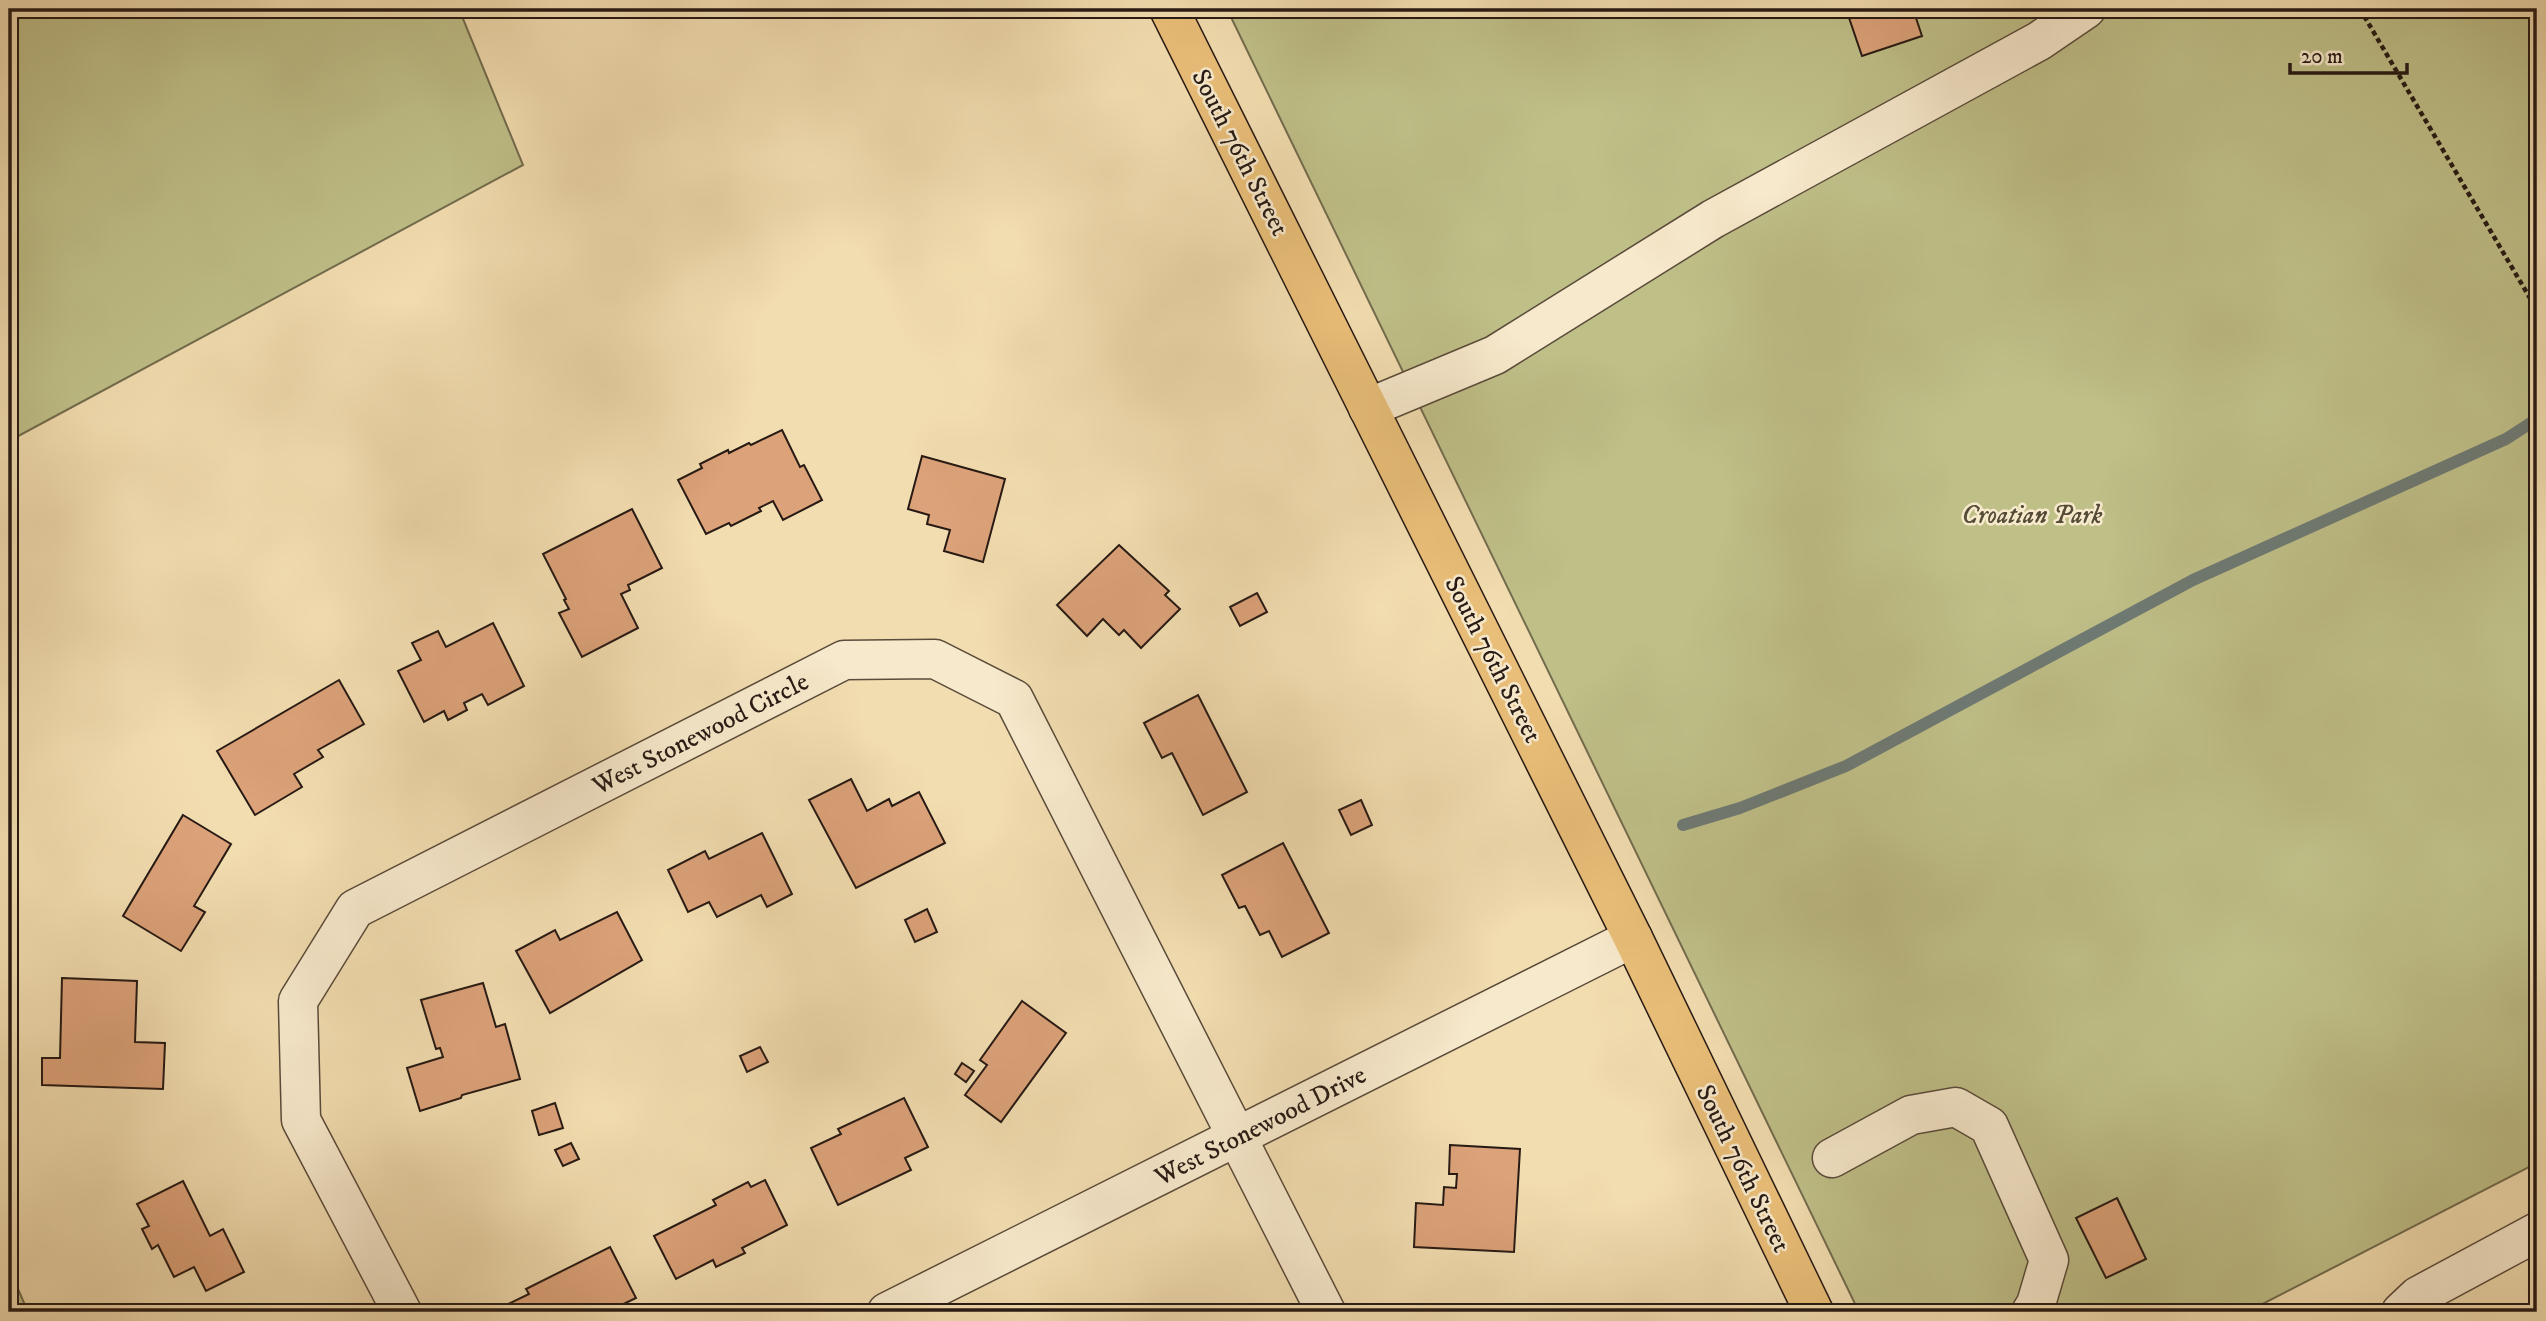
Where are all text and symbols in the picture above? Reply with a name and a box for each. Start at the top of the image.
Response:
scale bar [2290,32,2408,76]
text: 20 m [2301,44,2343,70]
street label: South 76th Street [1184,64,1296,241]
park label: Croatian Park [1962,499,2103,532]
street label: South 76th Street [1437,571,1549,748]
street label: West Stonewood Circle [586,666,814,804]
street label: West Stonewood Drive [1148,1059,1372,1194]
street label: South 76th Street [1688,1079,1797,1258]

